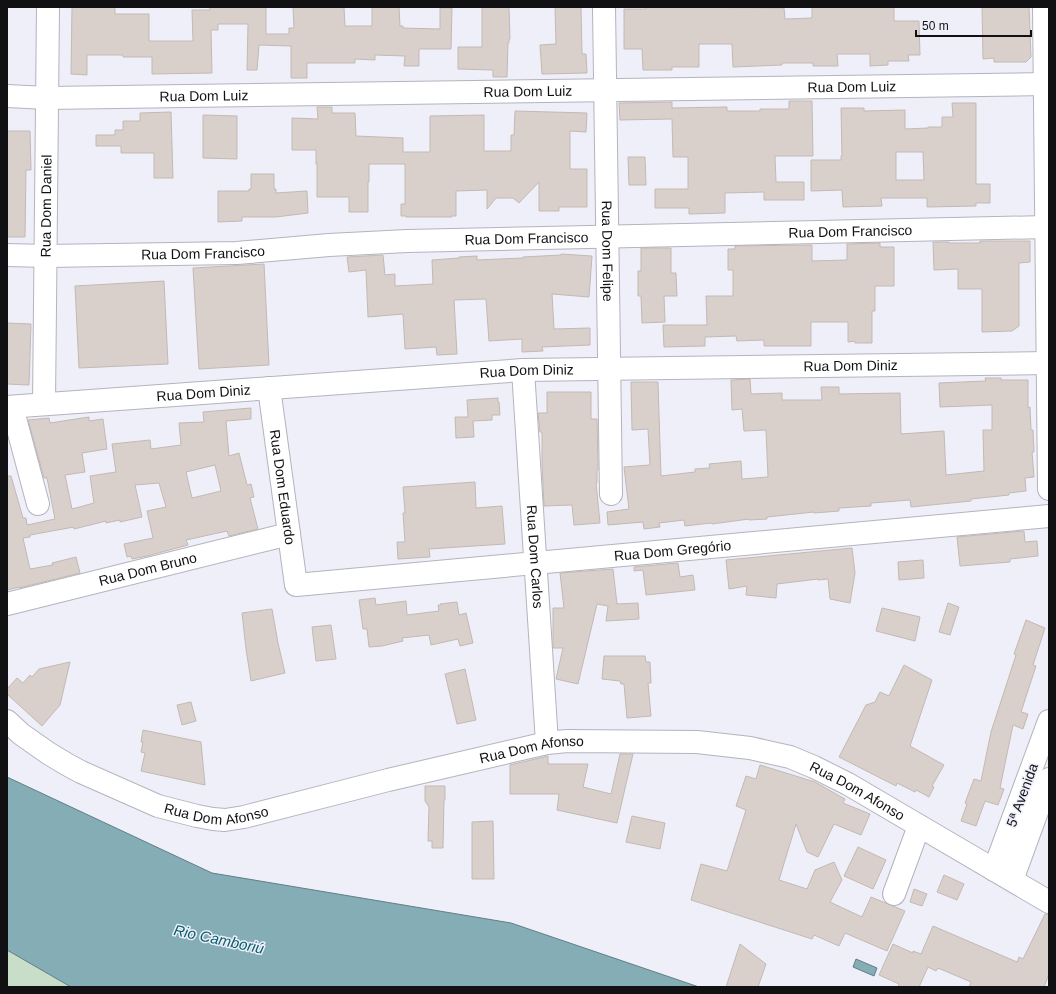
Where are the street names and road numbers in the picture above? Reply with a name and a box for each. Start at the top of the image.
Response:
street label: Rua Dom Luiz [807,78,896,95]
street label: Rua Dom Luiz [483,83,572,100]
street label: Rua Dom Luiz [159,87,248,104]
street label: Rua Dom Daniel [37,155,55,258]
street label: Rua Dom Felipe [599,200,616,302]
street label: Rua Dom Francisco [788,222,913,241]
street label: Rua Dom Francisco [464,229,589,248]
street label: Rua Dom Francisco [141,243,266,263]
street label: Rua Dom Diniz [803,357,898,374]
street label: Rua Dom Diniz [479,361,574,381]
street label: Rua Dom Diniz [156,382,251,404]
street label: Rua Dom Eduardo [267,428,298,546]
street label: Rua Dom Carlos [524,504,546,609]
street label: Rua Dom Gregório [613,537,732,564]
street label: Rua Dom Bruno [97,549,199,589]
street label: Rua Dom Afonso [478,733,584,766]
street label: Rua Dom Afonso [807,758,908,824]
street label: 5ª Avenida [1003,761,1041,829]
street label: Rua Dom Afonso [162,800,270,828]

